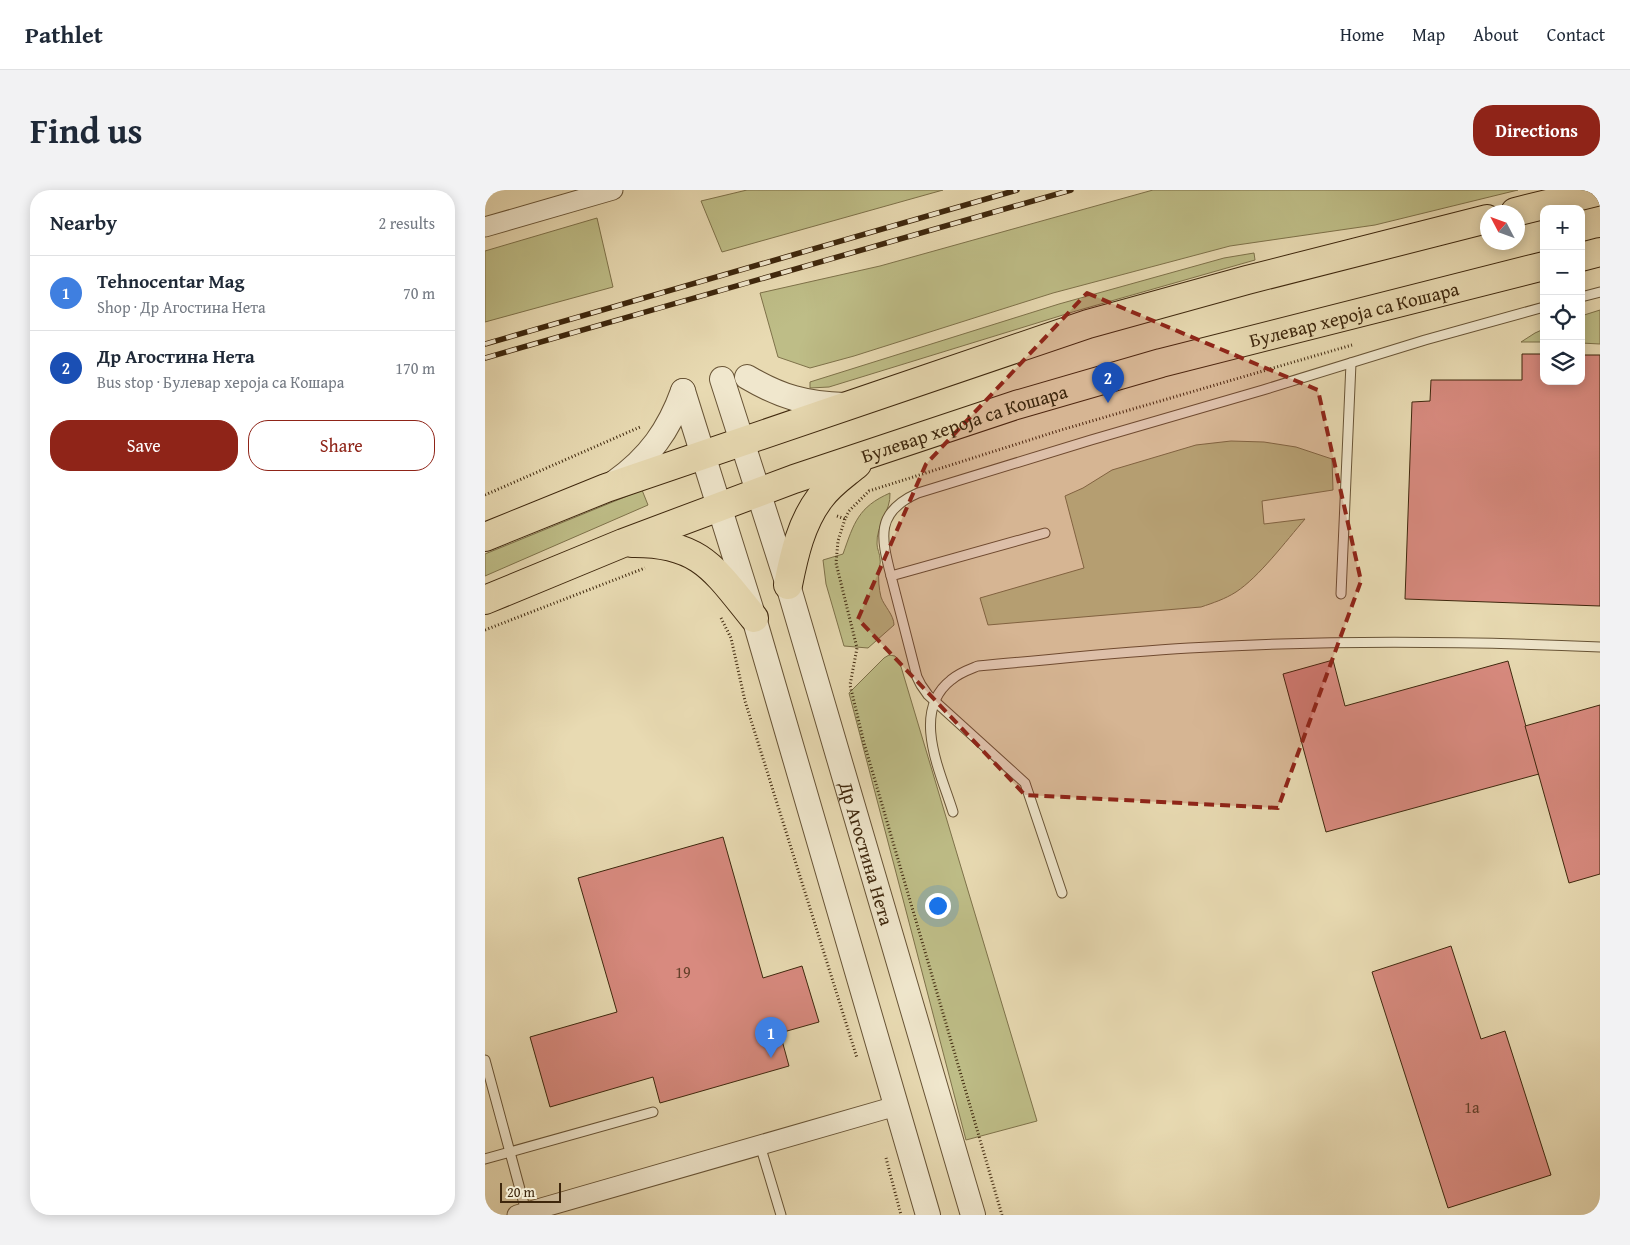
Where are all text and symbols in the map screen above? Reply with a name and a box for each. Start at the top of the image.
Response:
text: Pathlet [25,17,103,52]
text: Home [1340,21,1384,48]
text: Map [1412,21,1445,48]
text: About [1473,21,1519,48]
text: Contact [1547,21,1605,48]
text: Find us [30,105,143,156]
button: Directions [1473,105,1600,156]
north arrow [1480,205,1525,250]
map controls [1540,205,1585,385]
button: + [1540,205,1585,250]
text: Nearby [50,207,117,238]
text: 2 results [378,211,435,235]
button: − [1540,250,1585,295]
text: Tehnocentar Mag [97,267,245,295]
street label: Булевар хероја са Кошара [1246,274,1462,354]
text: 1 [62,281,70,305]
text: 70 m [403,281,435,305]
text: Shop · Др Агостина Нета [97,295,266,319]
button: locate [1540,295,1585,340]
button: layers [1540,340,1585,385]
text: Др Агостина Нета [97,342,255,370]
text: 2 [62,356,70,380]
text: 170 m [395,356,435,380]
pin: 2 [1092,362,1124,403]
text: Bus stop · Булевар хероја са Кошара [97,370,344,394]
street label: Булевар хероја са Кошара [857,377,1071,470]
button: Save [50,420,238,471]
button: Share [248,420,435,471]
street label: Др Агостина Нета [832,777,901,929]
your location [925,893,951,919]
house number: 19 [675,960,691,984]
pin: 1 [755,1017,787,1058]
house number: 1a [1464,1095,1480,1119]
scale bar [500,1180,561,1203]
text: 20 m [507,1182,535,1202]

